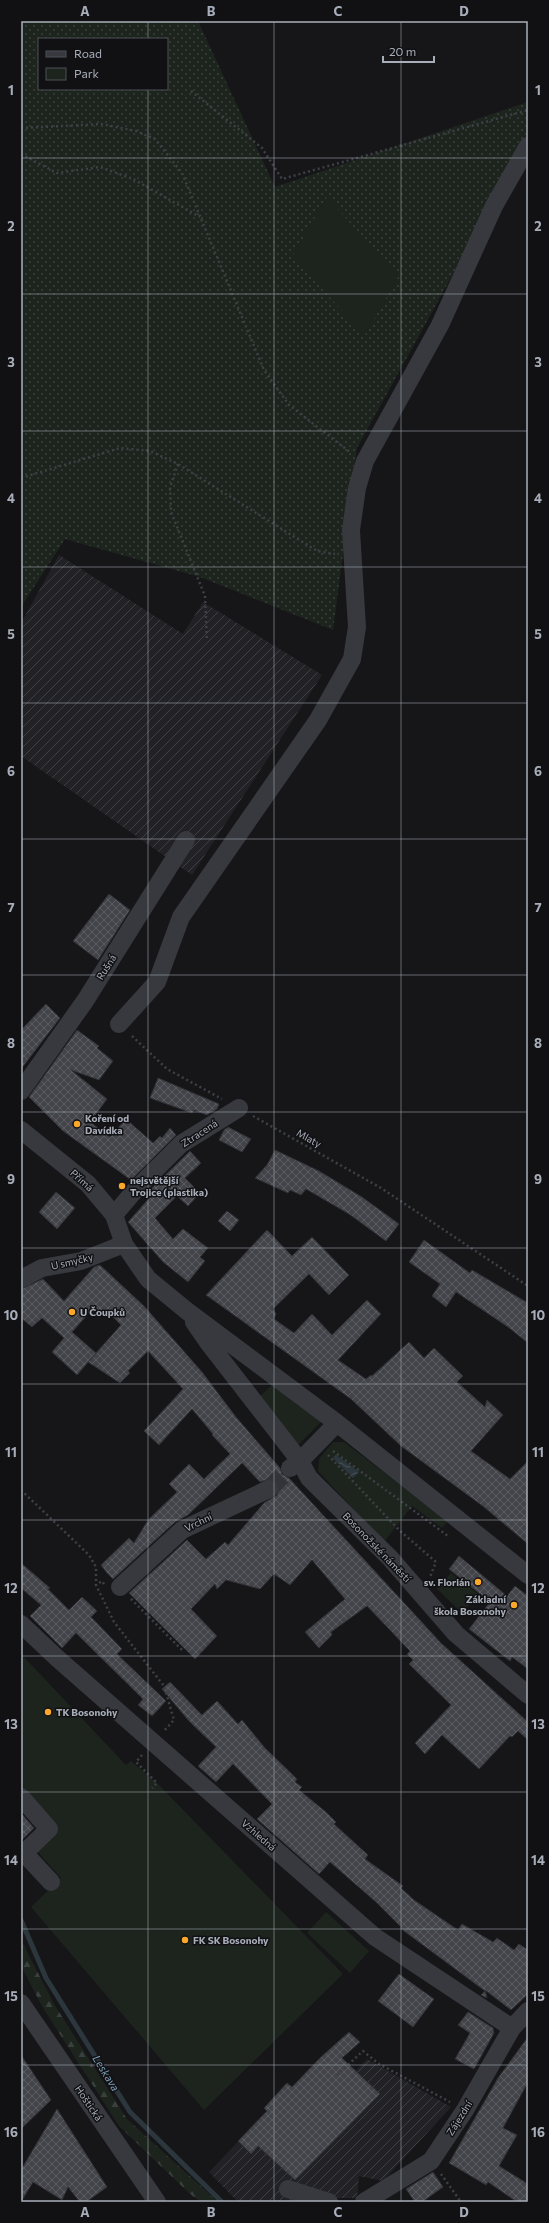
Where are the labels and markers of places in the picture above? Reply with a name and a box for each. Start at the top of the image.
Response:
place label: Koření od Davídka [85,1112,129,1136]
marker: Koření od Davídka [72,1119,82,1129]
place label: nejsvětější Trojice (plastika) [130,1174,208,1198]
marker: nejsvětější Trojice (plastika) [117,1181,127,1191]
place label: U Čoupků [80,1306,125,1318]
marker: U Čoupků [67,1307,77,1317]
place label: sv. Florián [424,1576,470,1588]
marker: sv. Florián [473,1577,483,1587]
place label: Základní škola Bosonohy [434,1593,507,1617]
marker: Základní škola Bosonohy [509,1600,519,1610]
place label: TK Bosonohy [56,1706,118,1718]
marker: TK Bosonohy [43,1707,53,1717]
place label: FK SK Bosonohy [193,1934,269,1946]
marker: FK SK Bosonohy [180,1935,190,1945]

